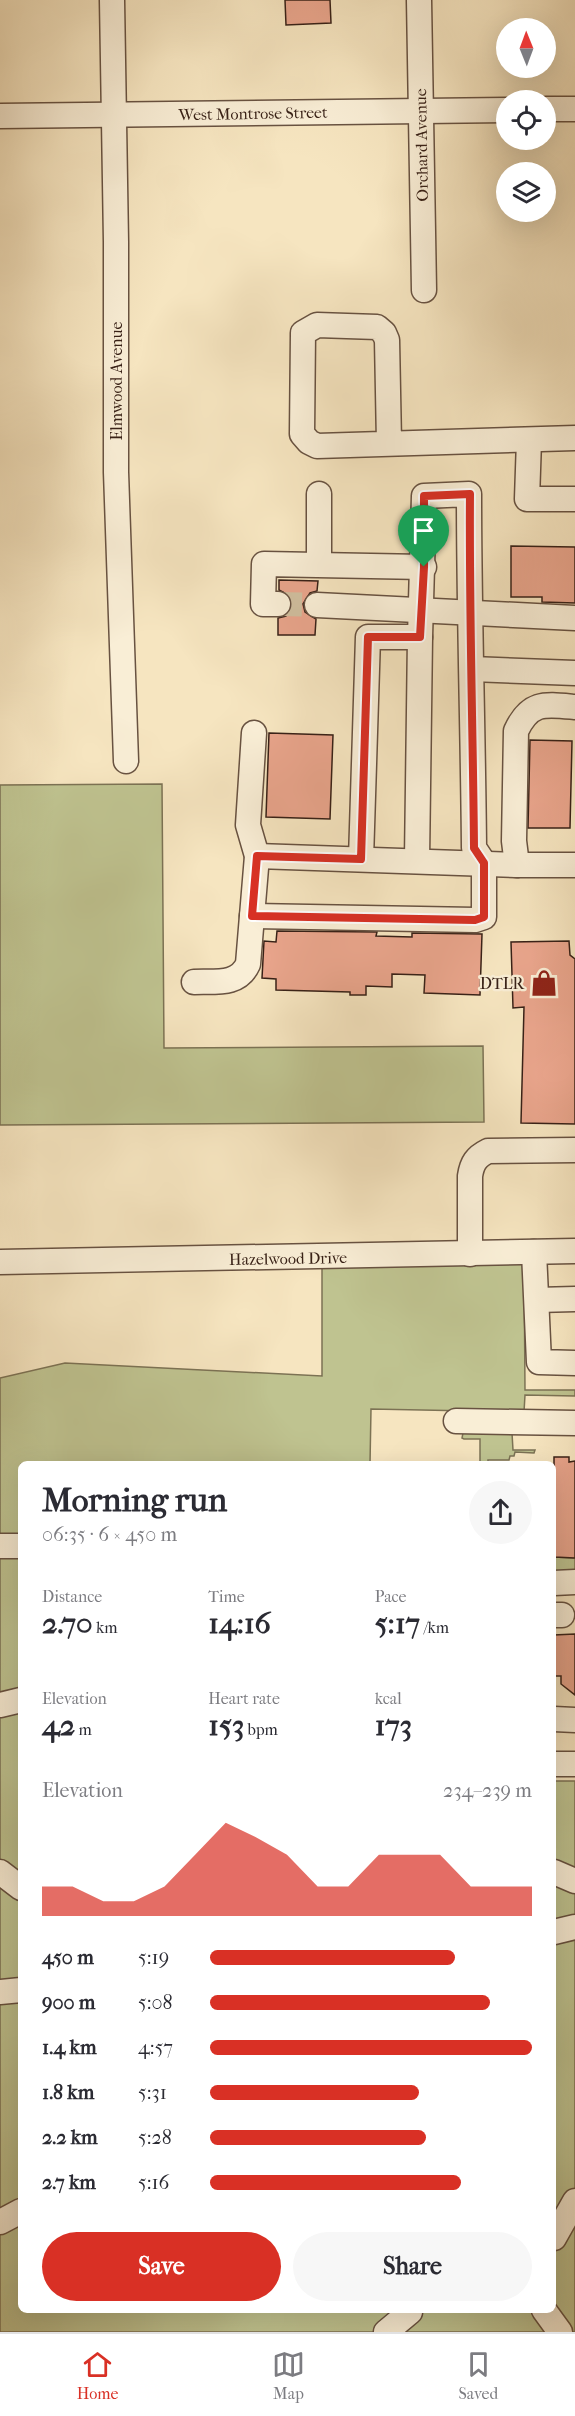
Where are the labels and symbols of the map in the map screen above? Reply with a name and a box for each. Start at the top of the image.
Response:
north arrow [496,18,556,78]
street label: Orchard Avenue [411,88,432,202]
street label: West Montrose Street [177,103,328,124]
street label: Elmwood Avenue [107,322,126,440]
pin [398,505,449,567]
shop icon: DTLR [529,968,559,998]
place label: DTLR [480,974,525,993]
street label: Hazelwood Drive [229,1248,347,1269]

